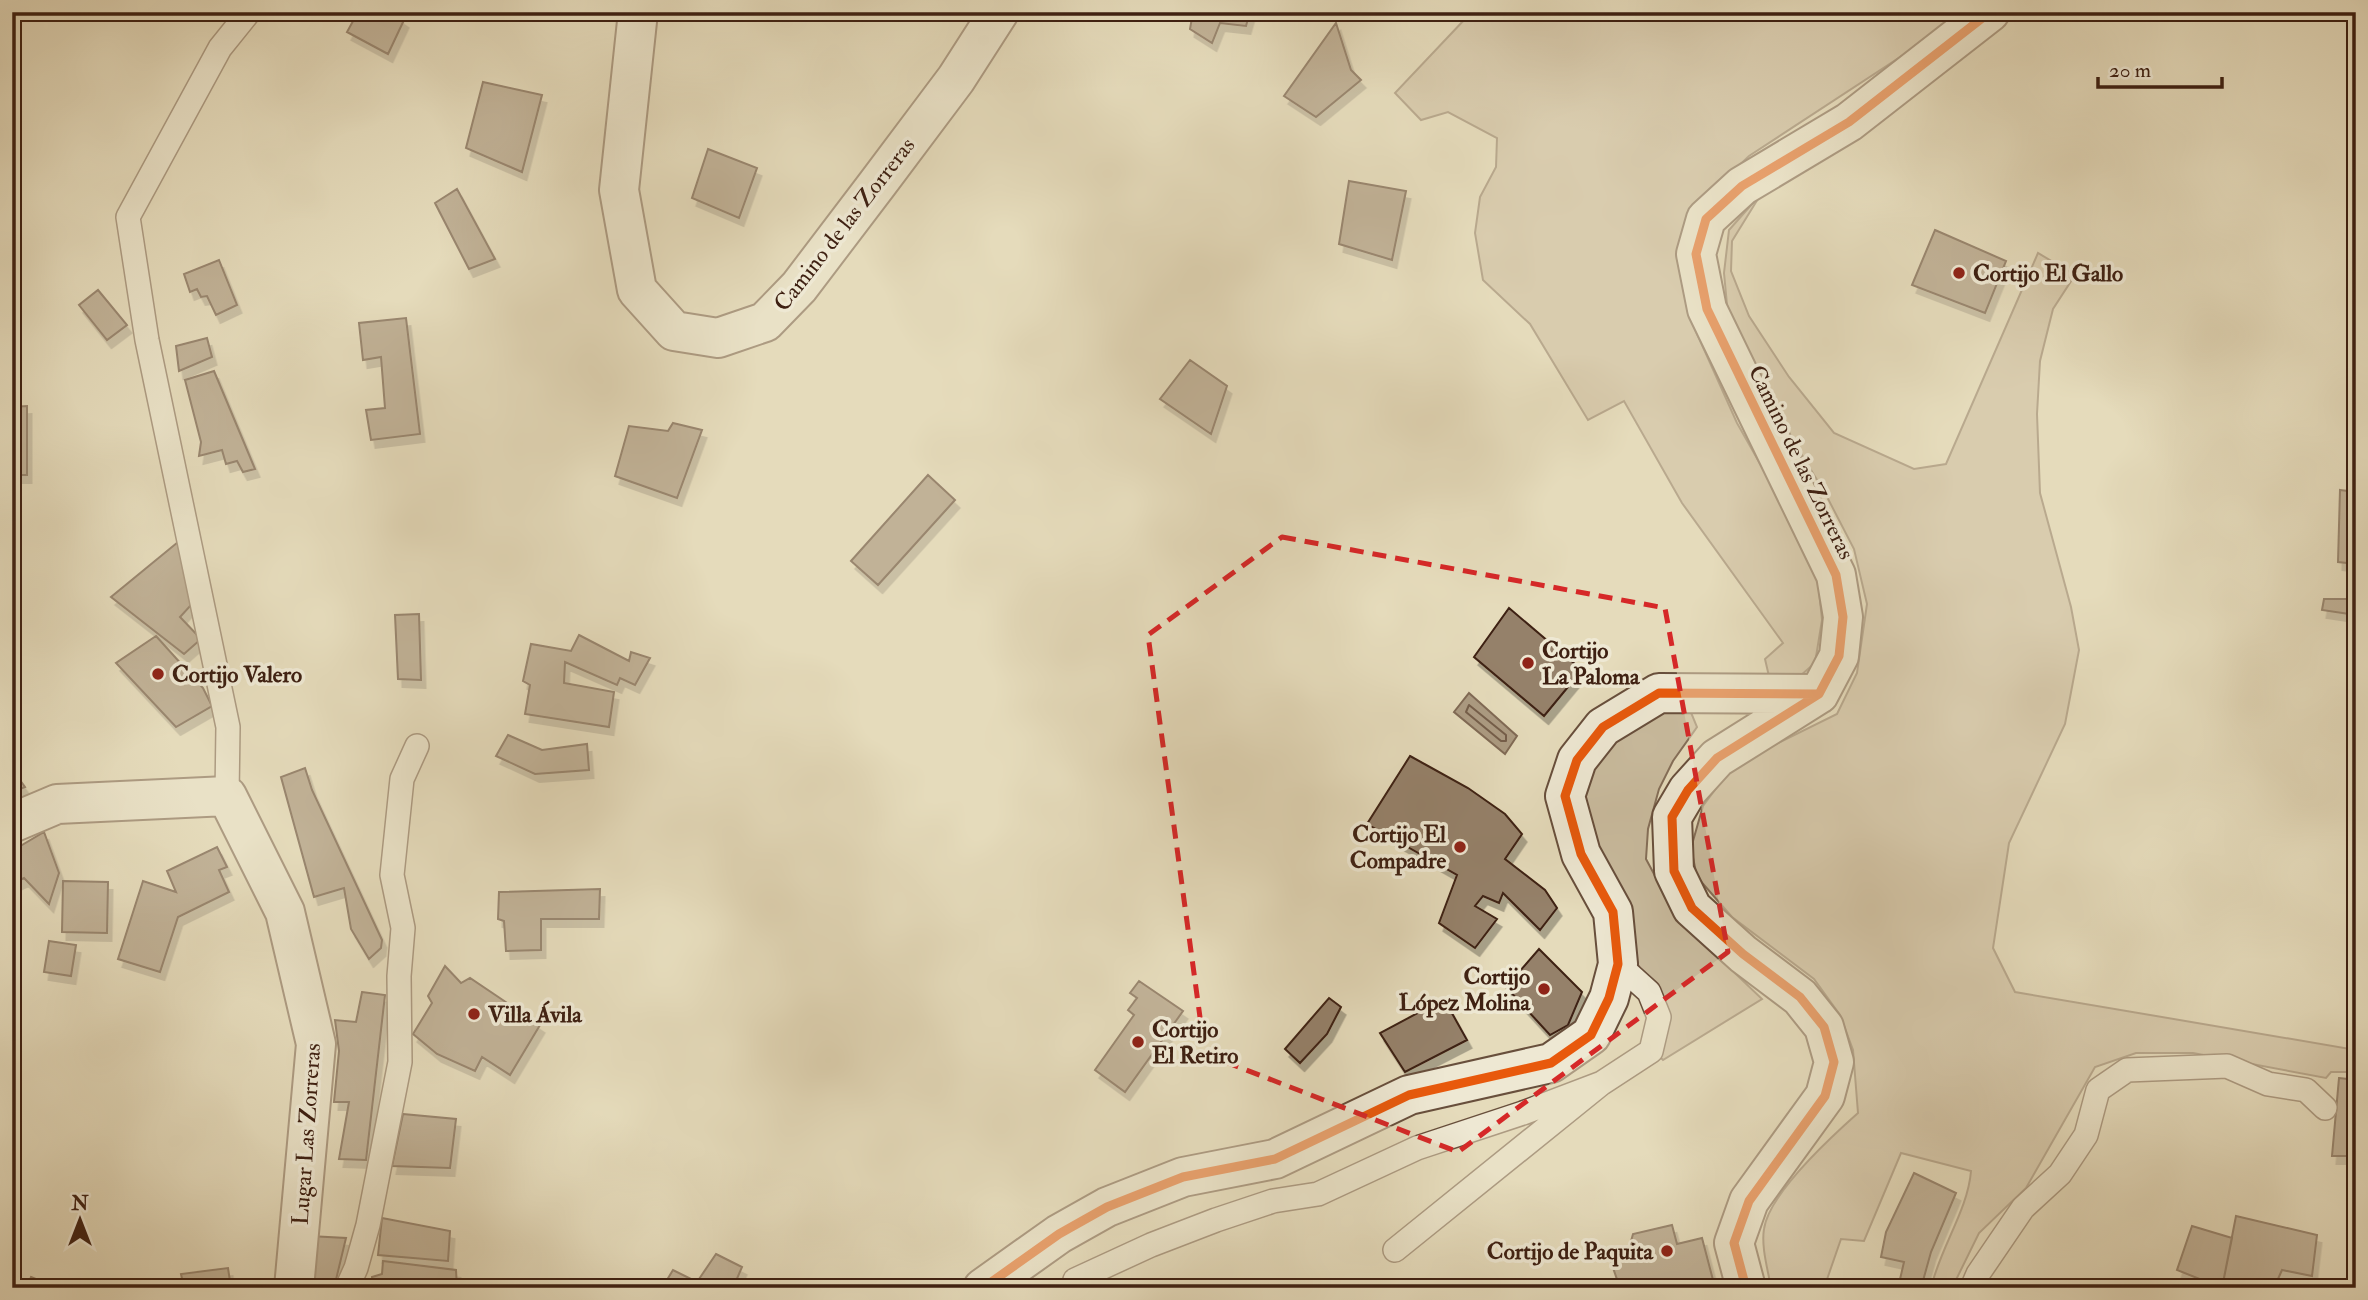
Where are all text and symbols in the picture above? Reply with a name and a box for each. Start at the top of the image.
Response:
scale bar [2098,46,2223,90]
text: 20 m [2109,57,2151,84]
street label: Camino de las Zorreras [768,132,921,317]
place label: Cortijo El Gallo [1973,259,2123,288]
marker: Cortijo El Gallo [1951,265,1967,281]
street label: Camino de las Zorreras [1742,360,1861,564]
place label: Cortijo La Paloma [1542,636,1641,691]
marker: Cortijo La Paloma [1520,655,1536,671]
place label: Cortijo Valero [172,660,302,689]
marker: Cortijo Valero [150,666,166,682]
place label: Cortijo El Compadre [1350,820,1447,876]
marker: Cortijo El Compadre [1452,839,1468,855]
place label: Cortijo López Molina [1399,962,1532,1018]
marker: Cortijo López Molina [1536,981,1552,997]
place label: Villa Ávila [487,1000,583,1029]
marker: Villa Ávila [466,1006,482,1022]
place label: Cortijo El Retiro [1152,1015,1238,1070]
marker: Cortijo El Retiro [1130,1034,1146,1050]
street label: Lugar Las Zorreras [286,1042,327,1226]
north arrow [46,1184,116,1254]
text: N [70,1192,89,1216]
place label: Cortijo de Paquita [1487,1237,1655,1267]
marker: Cortijo de Paquita [1659,1243,1675,1259]

